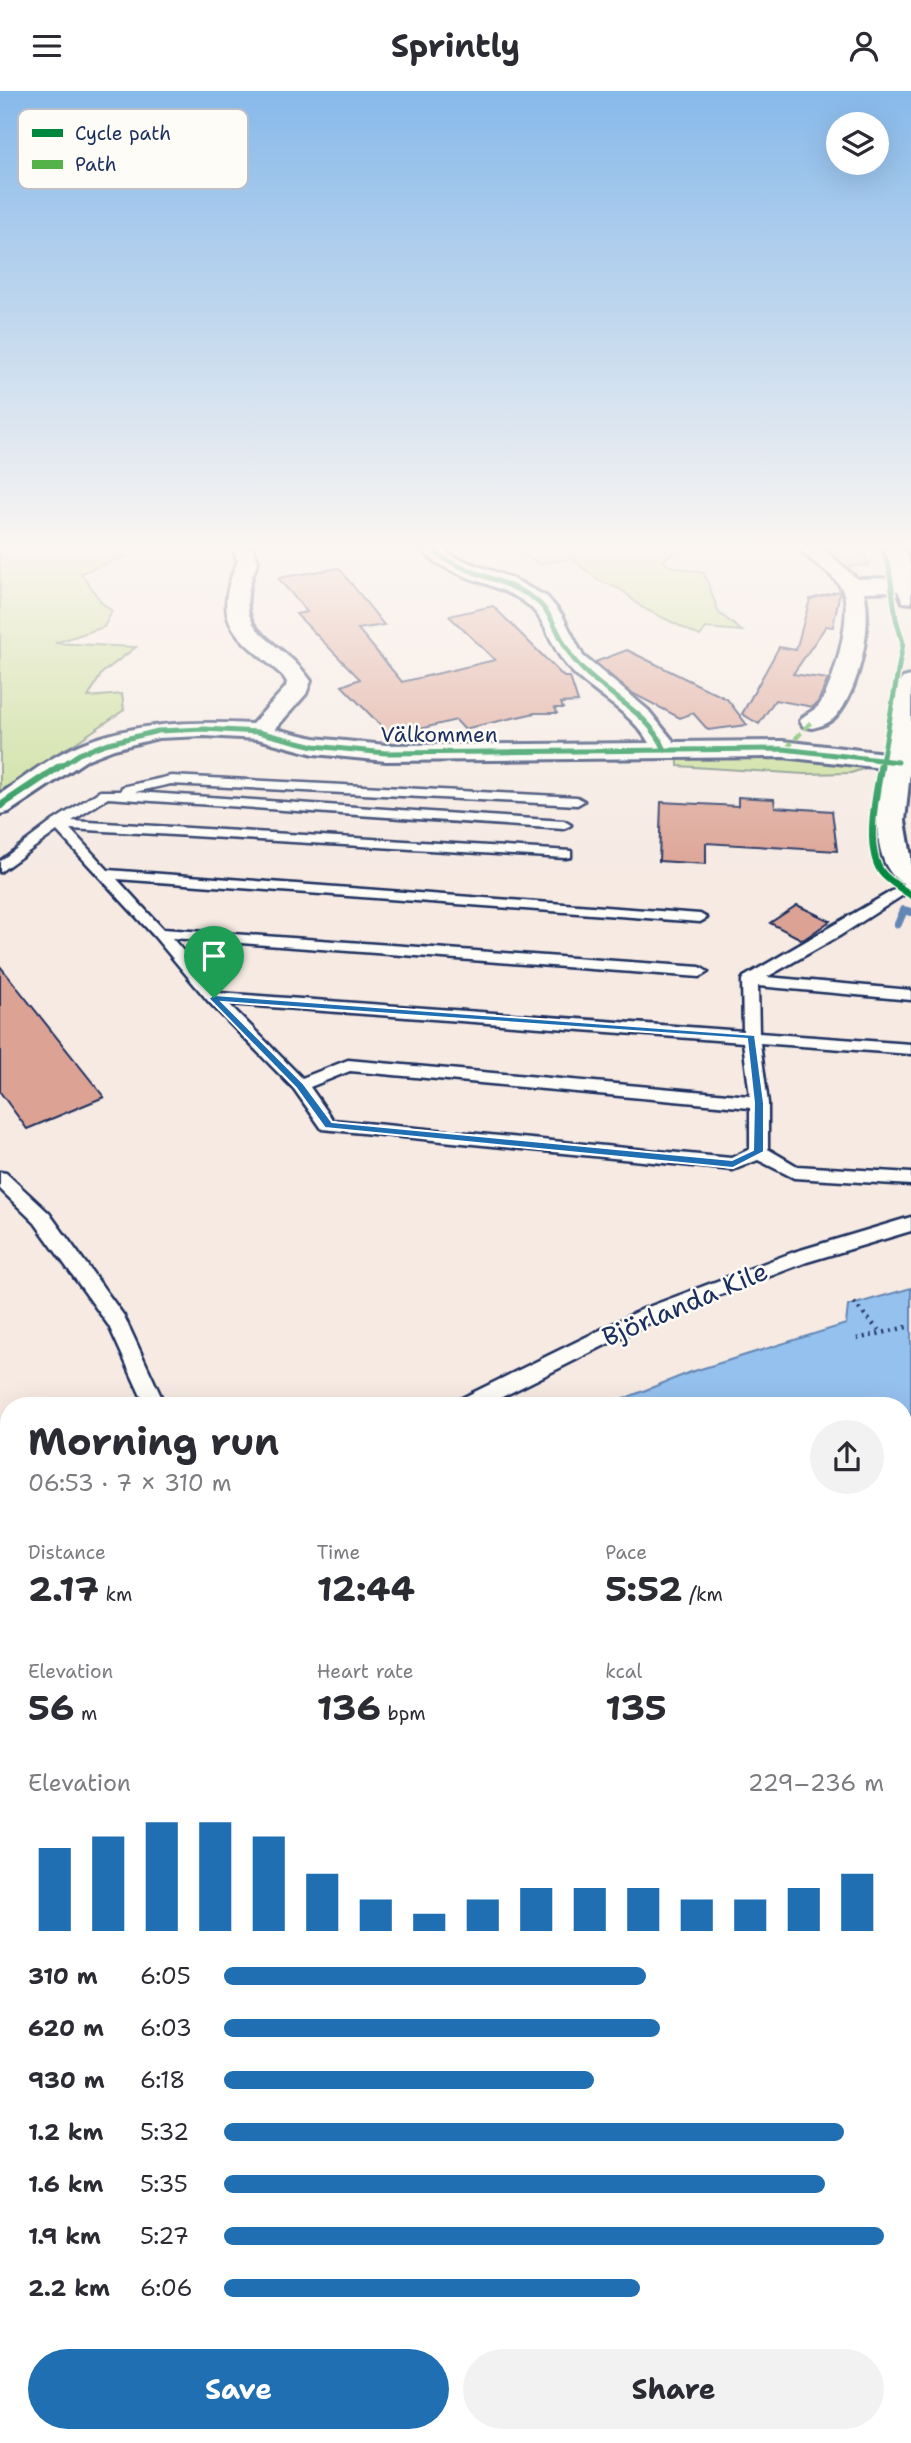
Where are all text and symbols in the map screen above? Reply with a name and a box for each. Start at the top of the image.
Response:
text: Sprintly [391,24,520,67]
icon: menu [28,27,66,65]
icon: person [845,27,883,65]
legend [18,109,248,189]
map controls [826,112,889,175]
button: layers [826,112,889,175]
text: Cycle path [75,121,171,146]
text: Path [75,152,117,177]
street label: Välkommen [380,721,498,749]
pin [184,926,244,998]
icon: arrive [195,937,233,975]
street label: Björlanda Kile [597,1253,773,1354]
text: Morning run [28,1416,279,1467]
button: share [810,1420,884,1494]
text: 06:53 · 7 × 310 m [28,1468,232,1498]
text: Distance [28,1540,106,1565]
text: Time [317,1540,360,1565]
text: Pace [605,1540,647,1565]
text: 2.17 [28,1565,99,1612]
text: 12:44 [317,1565,415,1612]
text: 5:52 [605,1565,683,1612]
text: km [99,1582,132,1607]
text: /km [683,1582,723,1607]
text: Elevation [28,1659,113,1684]
text: Heart rate [317,1659,413,1684]
text: kcal [605,1659,642,1684]
text: 56 [28,1684,74,1731]
text: 136 [317,1684,381,1731]
text: 135 [605,1684,667,1731]
text: m [74,1701,97,1726]
text: bpm [381,1701,426,1726]
text: Elevation [28,1768,131,1798]
text: 229–236 m [748,1768,884,1798]
text: 310 m [28,1961,98,1991]
text: 6:05 [140,1961,191,1991]
text: 620 m [28,2013,104,2043]
text: 6:03 [140,2013,192,2043]
text: 930 m [28,2065,105,2095]
text: 6:18 [140,2065,185,2095]
text: 1.2 km [28,2117,104,2147]
text: 5:32 [140,2117,189,2147]
text: 1.6 km [28,2169,103,2199]
text: 5:35 [140,2169,188,2199]
text: 1.9 km [28,2221,101,2251]
text: 5:27 [140,2221,189,2251]
text: 2.2 km [28,2273,110,2303]
text: 6:06 [140,2273,193,2303]
button: Save [28,2349,449,2429]
button: Share [463,2349,884,2429]

